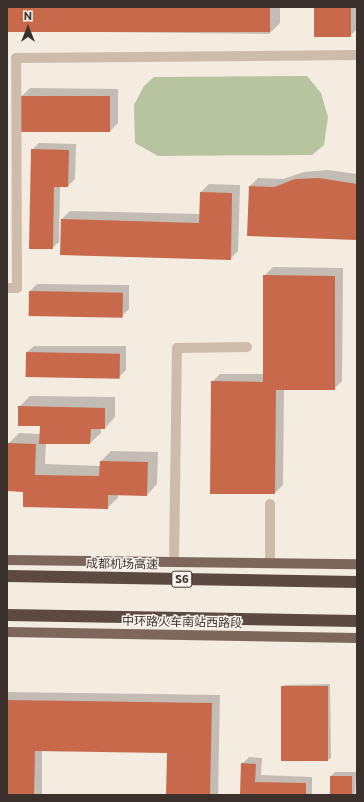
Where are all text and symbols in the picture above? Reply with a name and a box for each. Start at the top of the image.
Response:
north arrow [8,8,48,48]
text: N [24,9,32,22]
street label: 成都机场高速 [86,556,158,572]
road number: S6 [171,570,193,588]
street label: 中环路火车南站西路段 [122,614,242,630]

